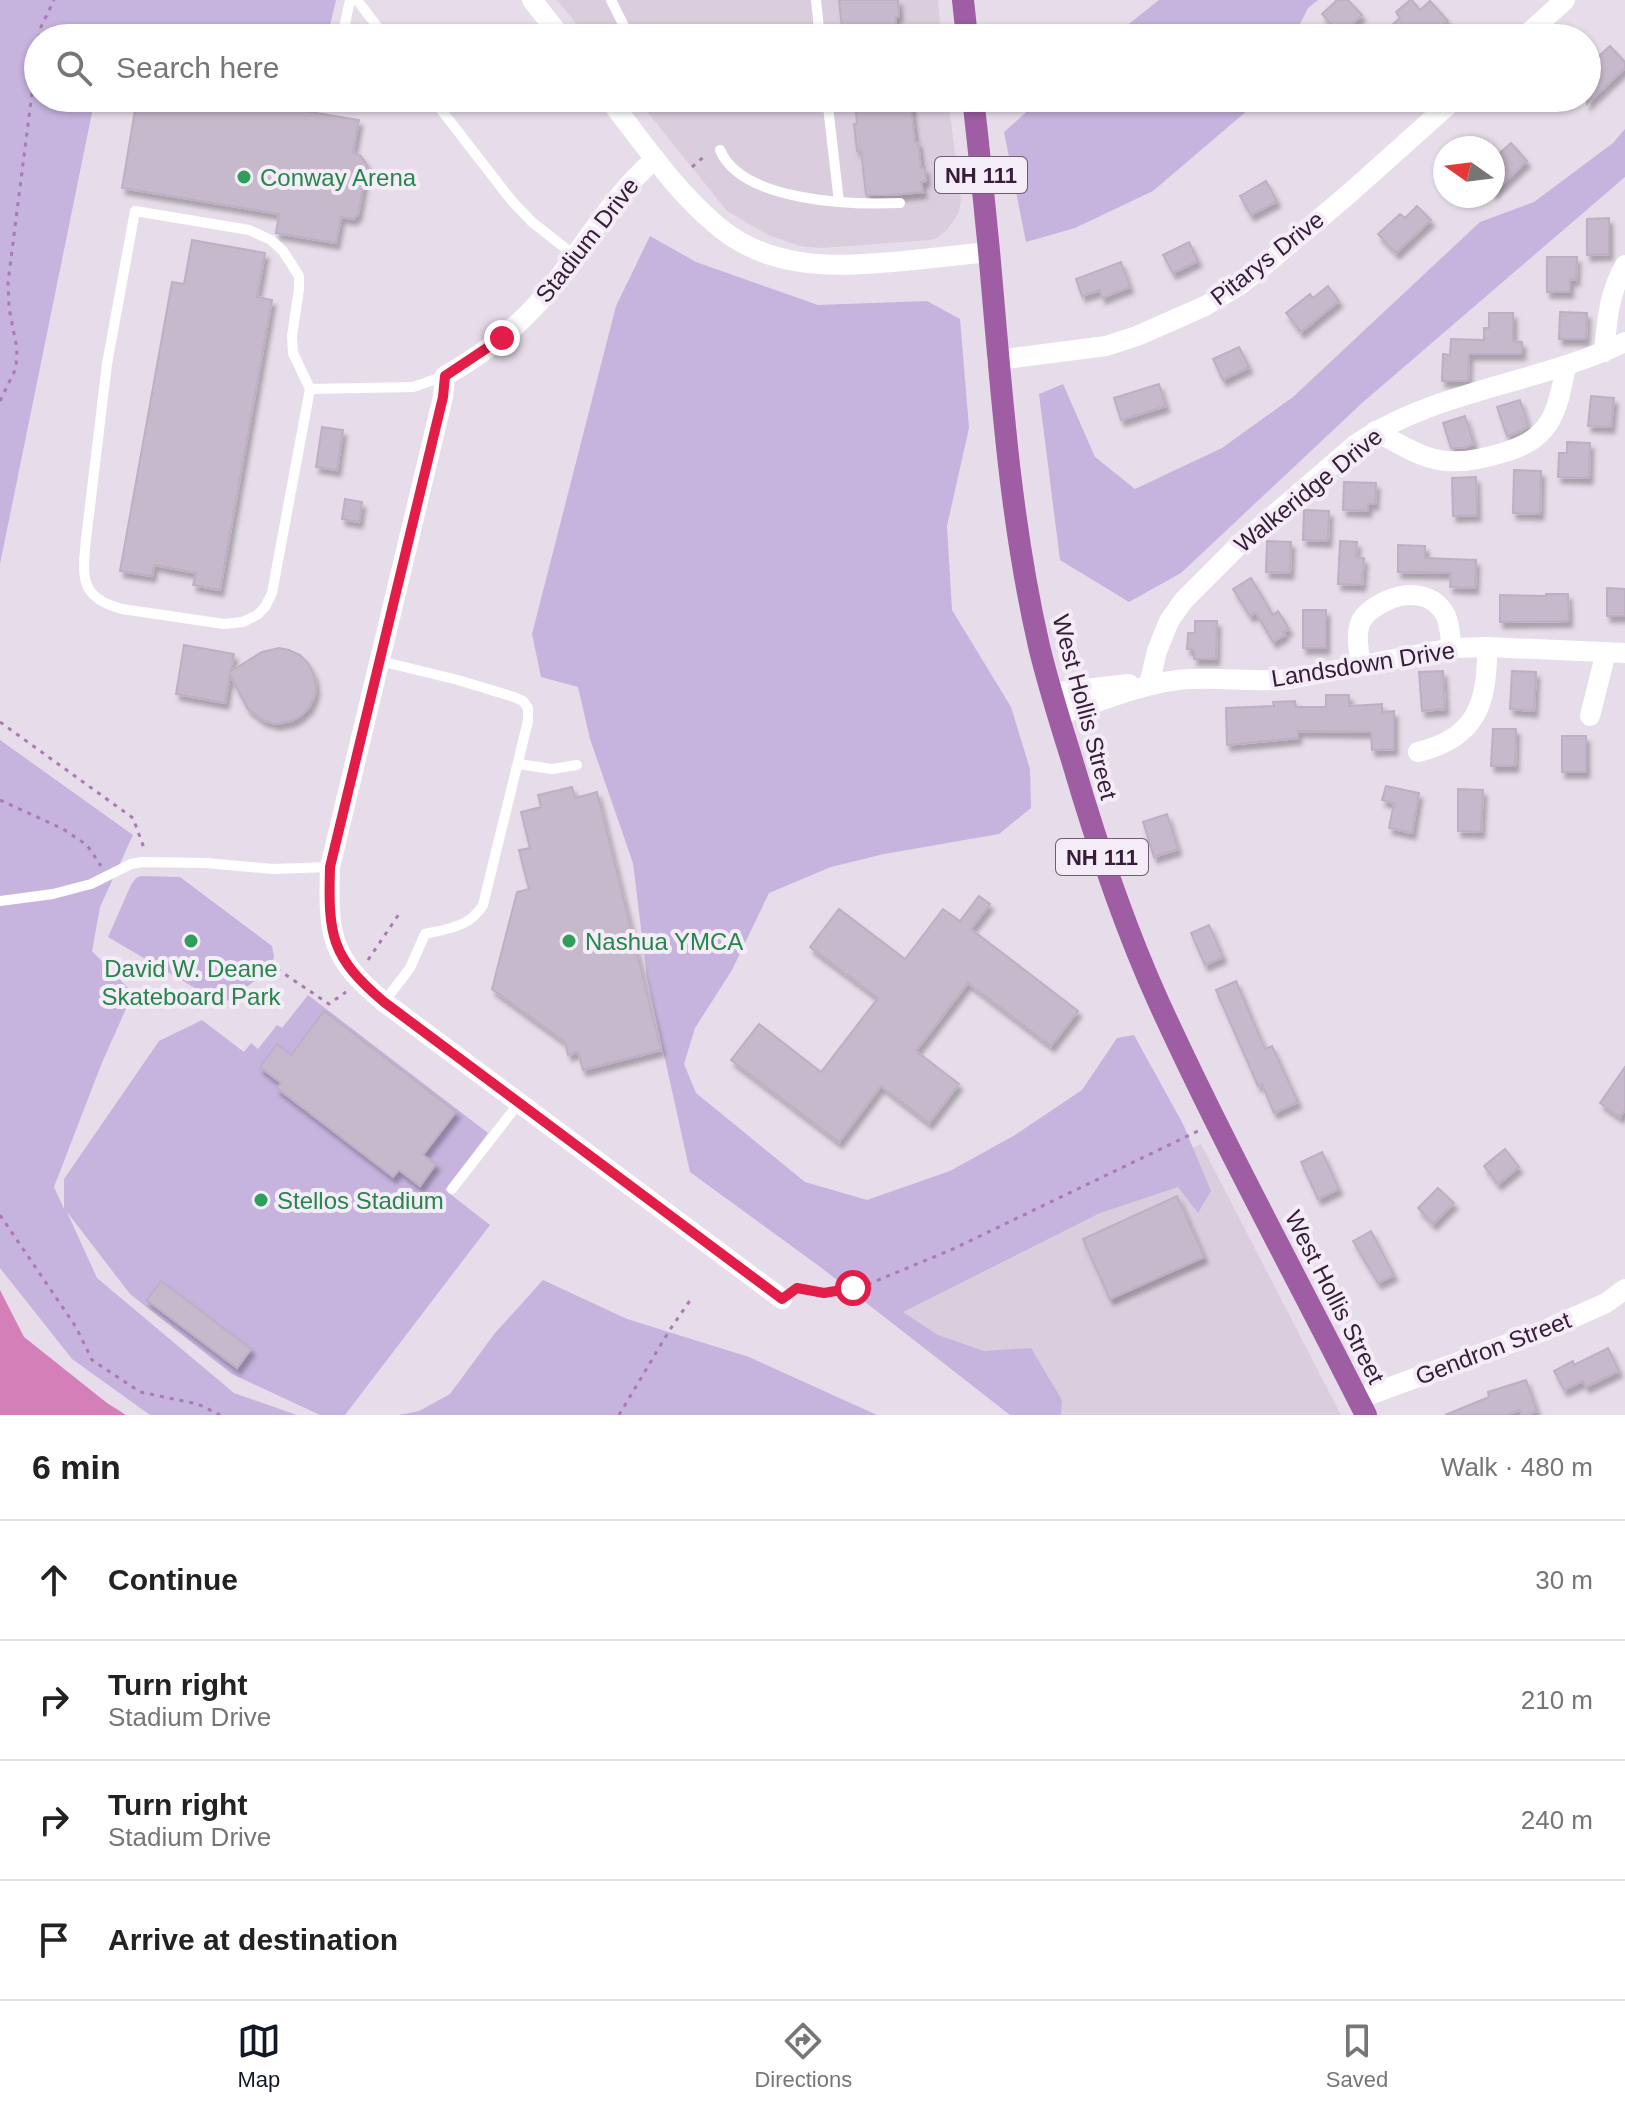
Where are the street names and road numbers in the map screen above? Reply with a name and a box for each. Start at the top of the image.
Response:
road number: NH 111 [935,157,1027,193]
street label: Stadium Drive [530,172,644,308]
street label: Pitarys Drive [1205,205,1329,311]
street label: Walkeridge Drive [1229,422,1387,558]
street label: West Hollis Street [1047,612,1123,803]
street label: Landsdown Drive [1269,636,1457,692]
road number: NH 111 [1056,839,1148,875]
street label: West Hollis Street [1280,1206,1390,1388]
street label: Gendron Street [1412,1306,1575,1390]

